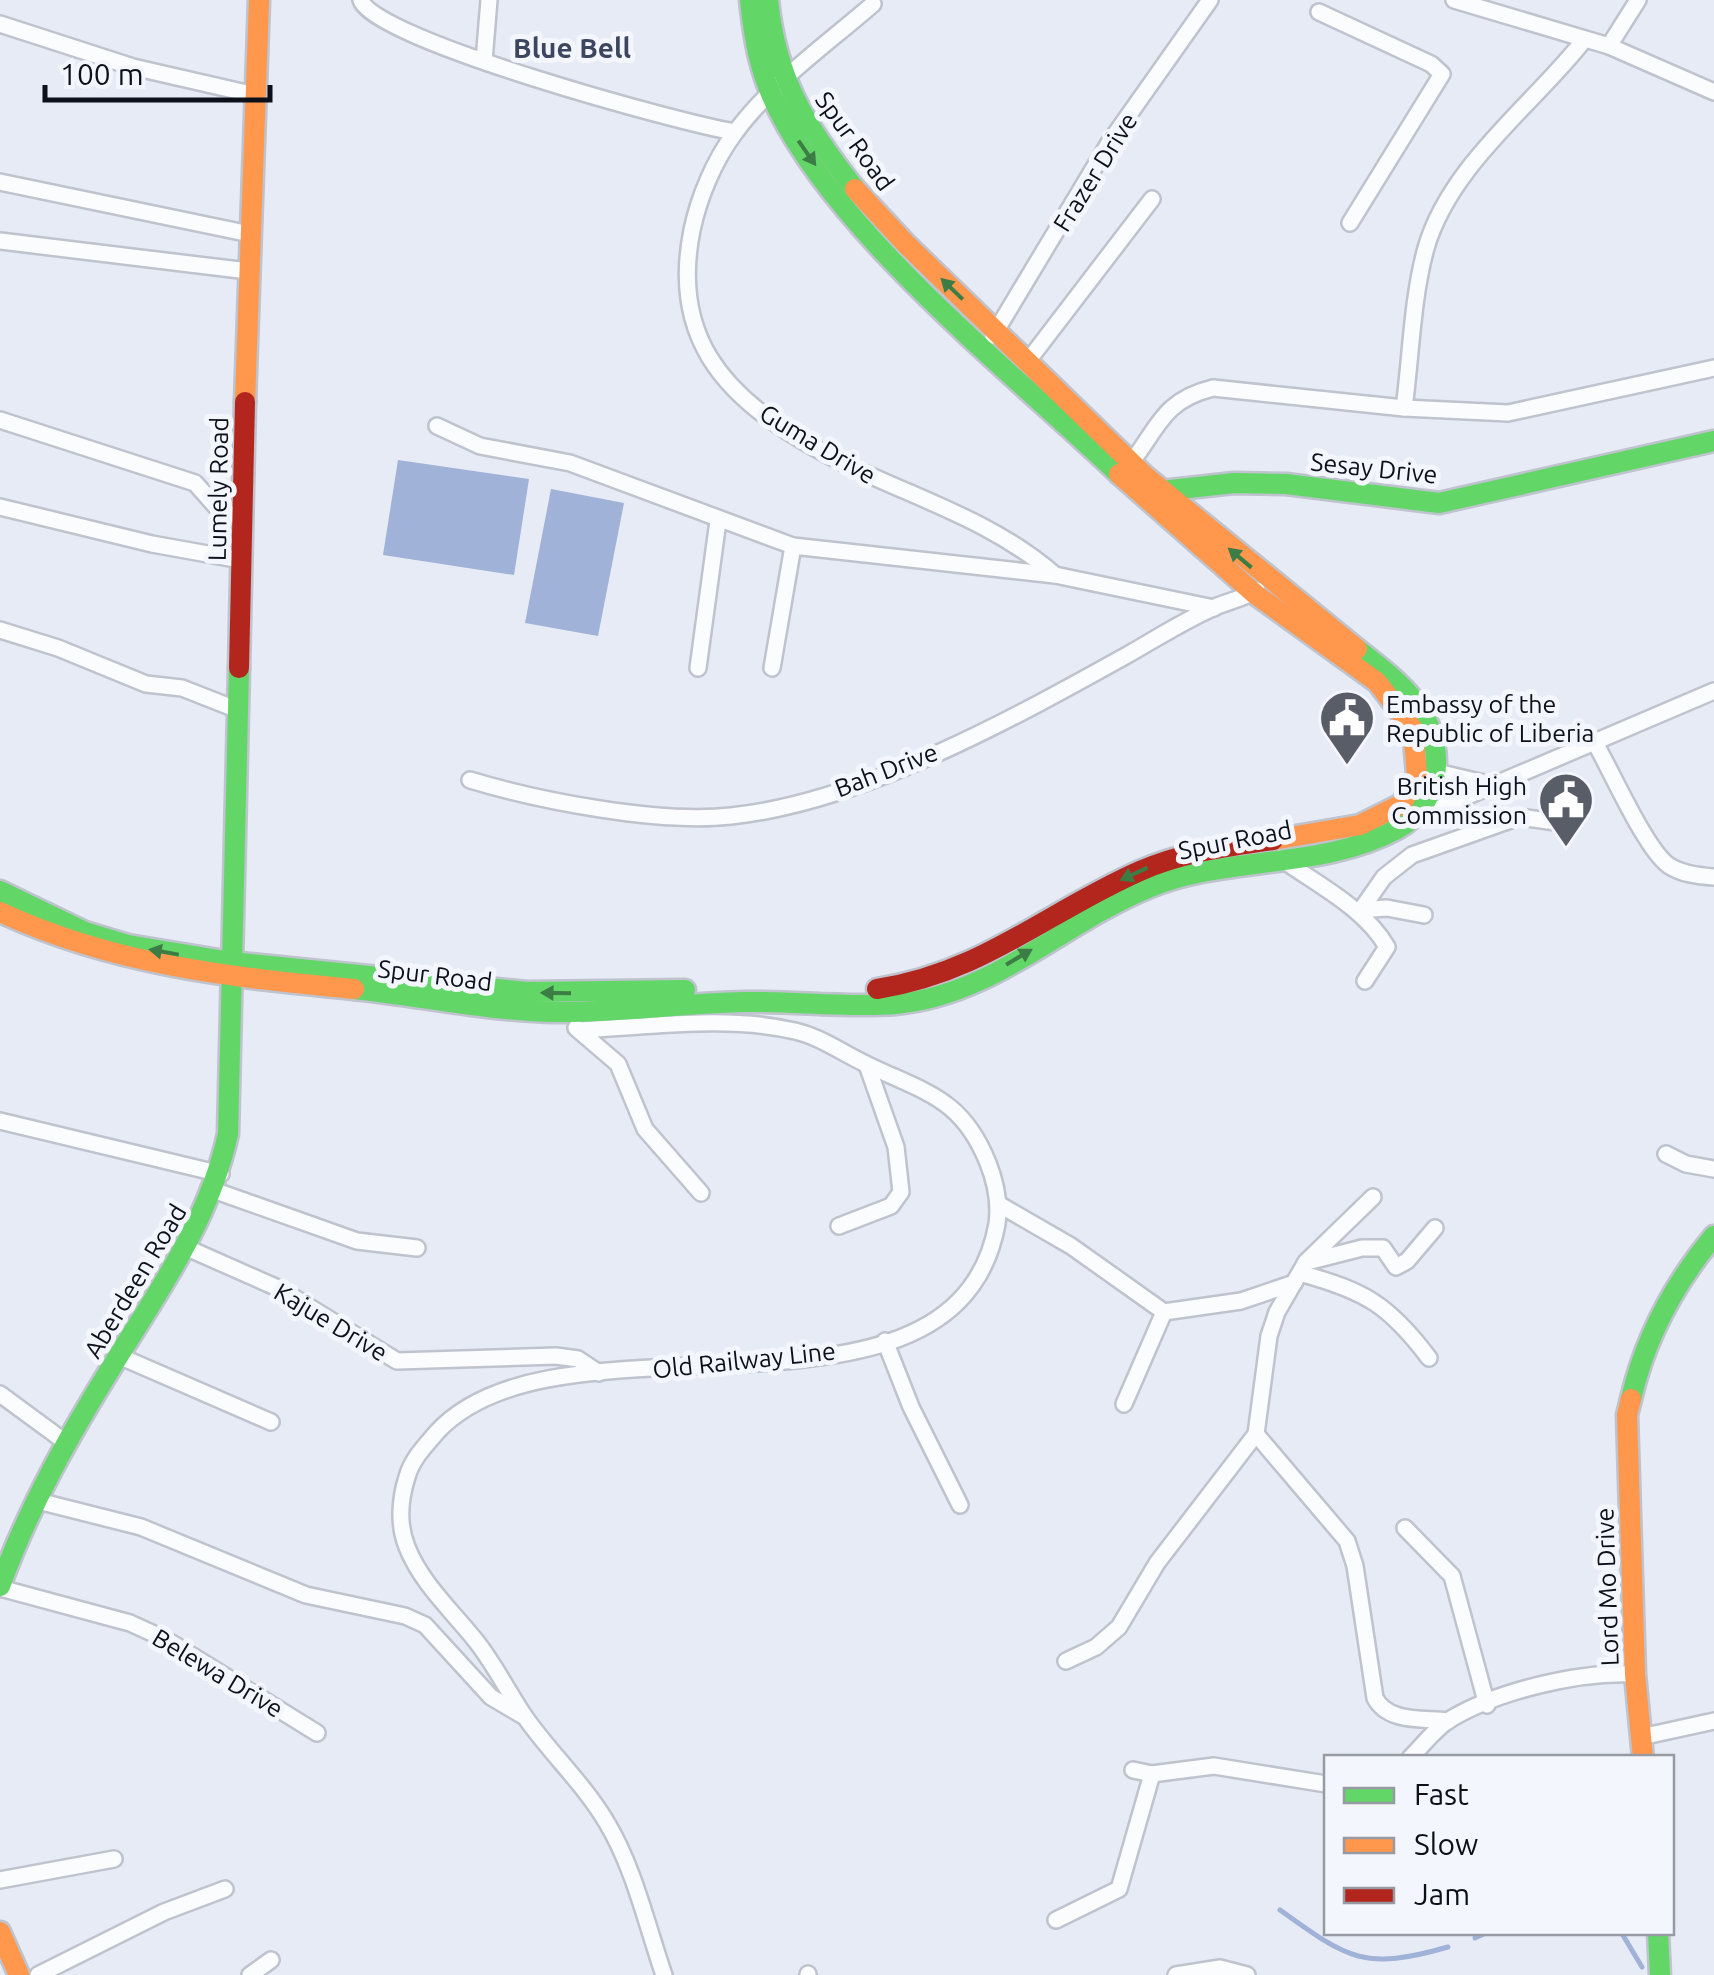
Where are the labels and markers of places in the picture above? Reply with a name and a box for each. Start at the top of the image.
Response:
public building icon: Embassy of the Republic of Liberia [1317,688,1377,767]
place label: Embassy of the Republic of Liberia [1386,690,1594,747]
public building icon: British High Commission [1536,770,1596,849]
place label: British High Commission [1391,772,1527,829]

